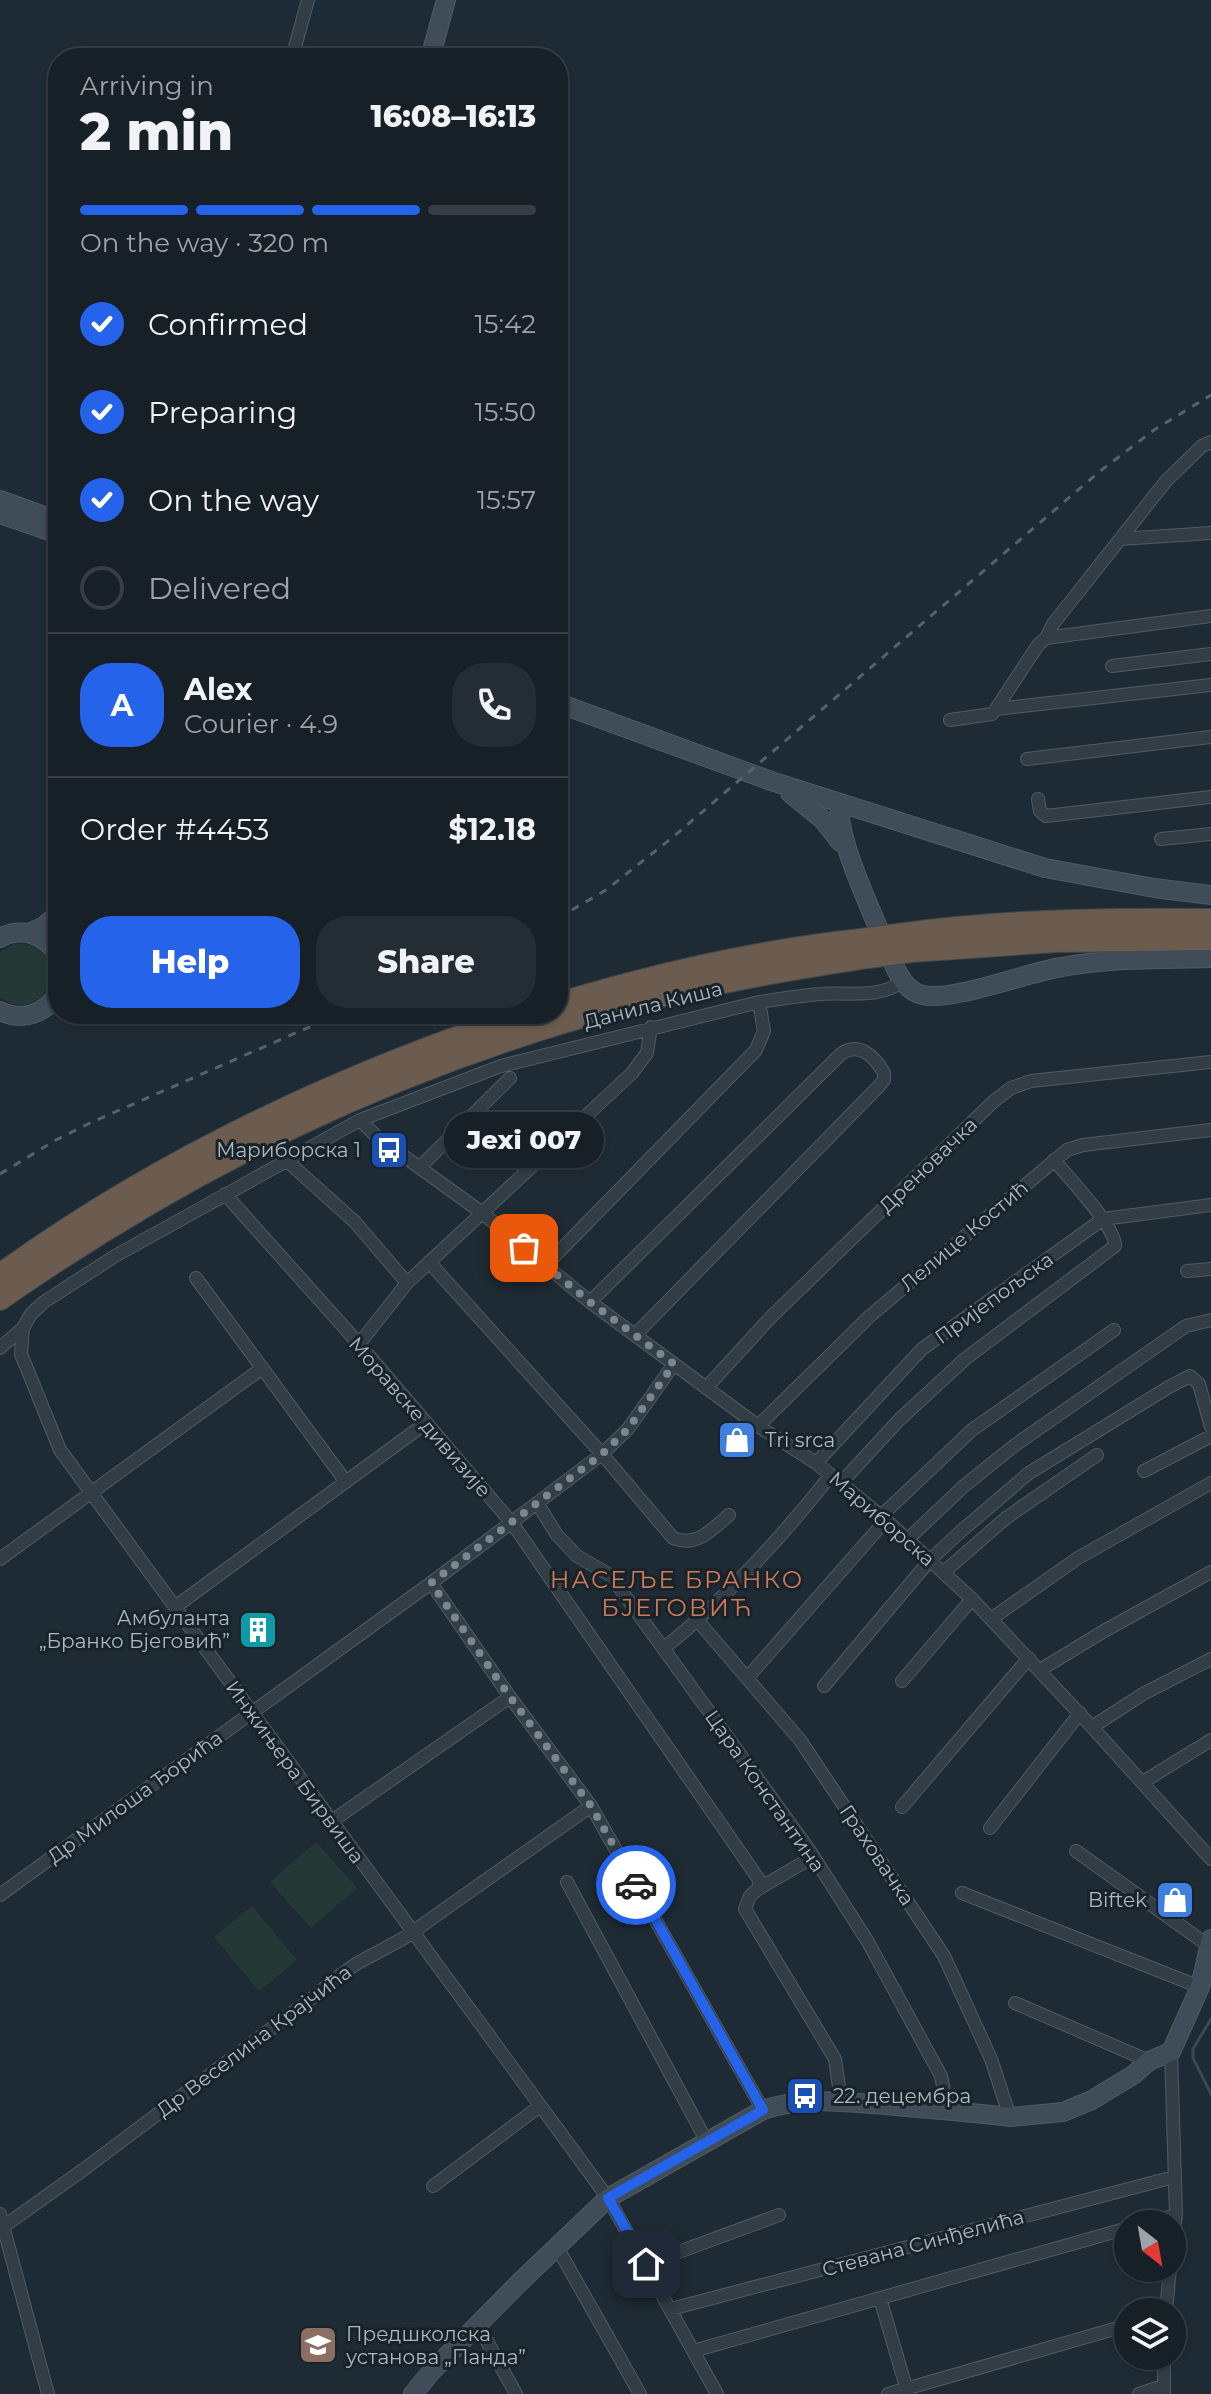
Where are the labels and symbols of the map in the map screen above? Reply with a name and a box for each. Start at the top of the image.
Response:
street label: Данила Киша [581,976,725,1034]
callout: Jexi 007 [444,1112,604,1168]
street label: Дреновачка [874,1112,982,1218]
bus stop icon: Мариборска 1 [368,1129,410,1171]
place label: Мариборска 1 [216,1138,361,1162]
street label: Лелице Костић [895,1176,1033,1296]
pin [490,1214,558,1282]
street label: Пријепољска [930,1247,1058,1349]
street label: Моравске дивизије [344,1332,496,1502]
shop icon: Tri srca [716,1419,758,1461]
place label: Tri srca [765,1428,835,1452]
street label: Мариборска [824,1467,940,1571]
district label: НАСЕЉЕ БРАНКО БЈЕГОВИЋ [550,1565,804,1622]
place label: Амбуланта „Бранко Бјеговић” [39,1606,230,1653]
building icon: Амбуланта „Бранко Бјеговић” [237,1609,279,1651]
street label: Инжињера Бирвиша [221,1676,369,1868]
street label: Цара Константина [700,1705,830,1877]
street label: Др Милоша Ђорића [43,1725,227,1869]
street label: Граховачка [835,1800,919,1910]
courier [596,1845,676,1925]
shop icon: Biftek [1154,1879,1196,1921]
place label: Biftek [1088,1888,1147,1912]
street label: Др Веселина Крајчића [152,1960,356,2122]
bus stop icon: 22. децембра [784,2075,826,2117]
place label: 22. децембра [833,2084,971,2108]
street label: Стевана Синђелића [819,2204,1027,2282]
north arrow [1114,2210,1186,2282]
pin [612,2230,680,2298]
place label: Предшколска установа „Панда” [345,2322,526,2369]
school or university icon: Предшколска установа „Панда” [297,2324,339,2366]

